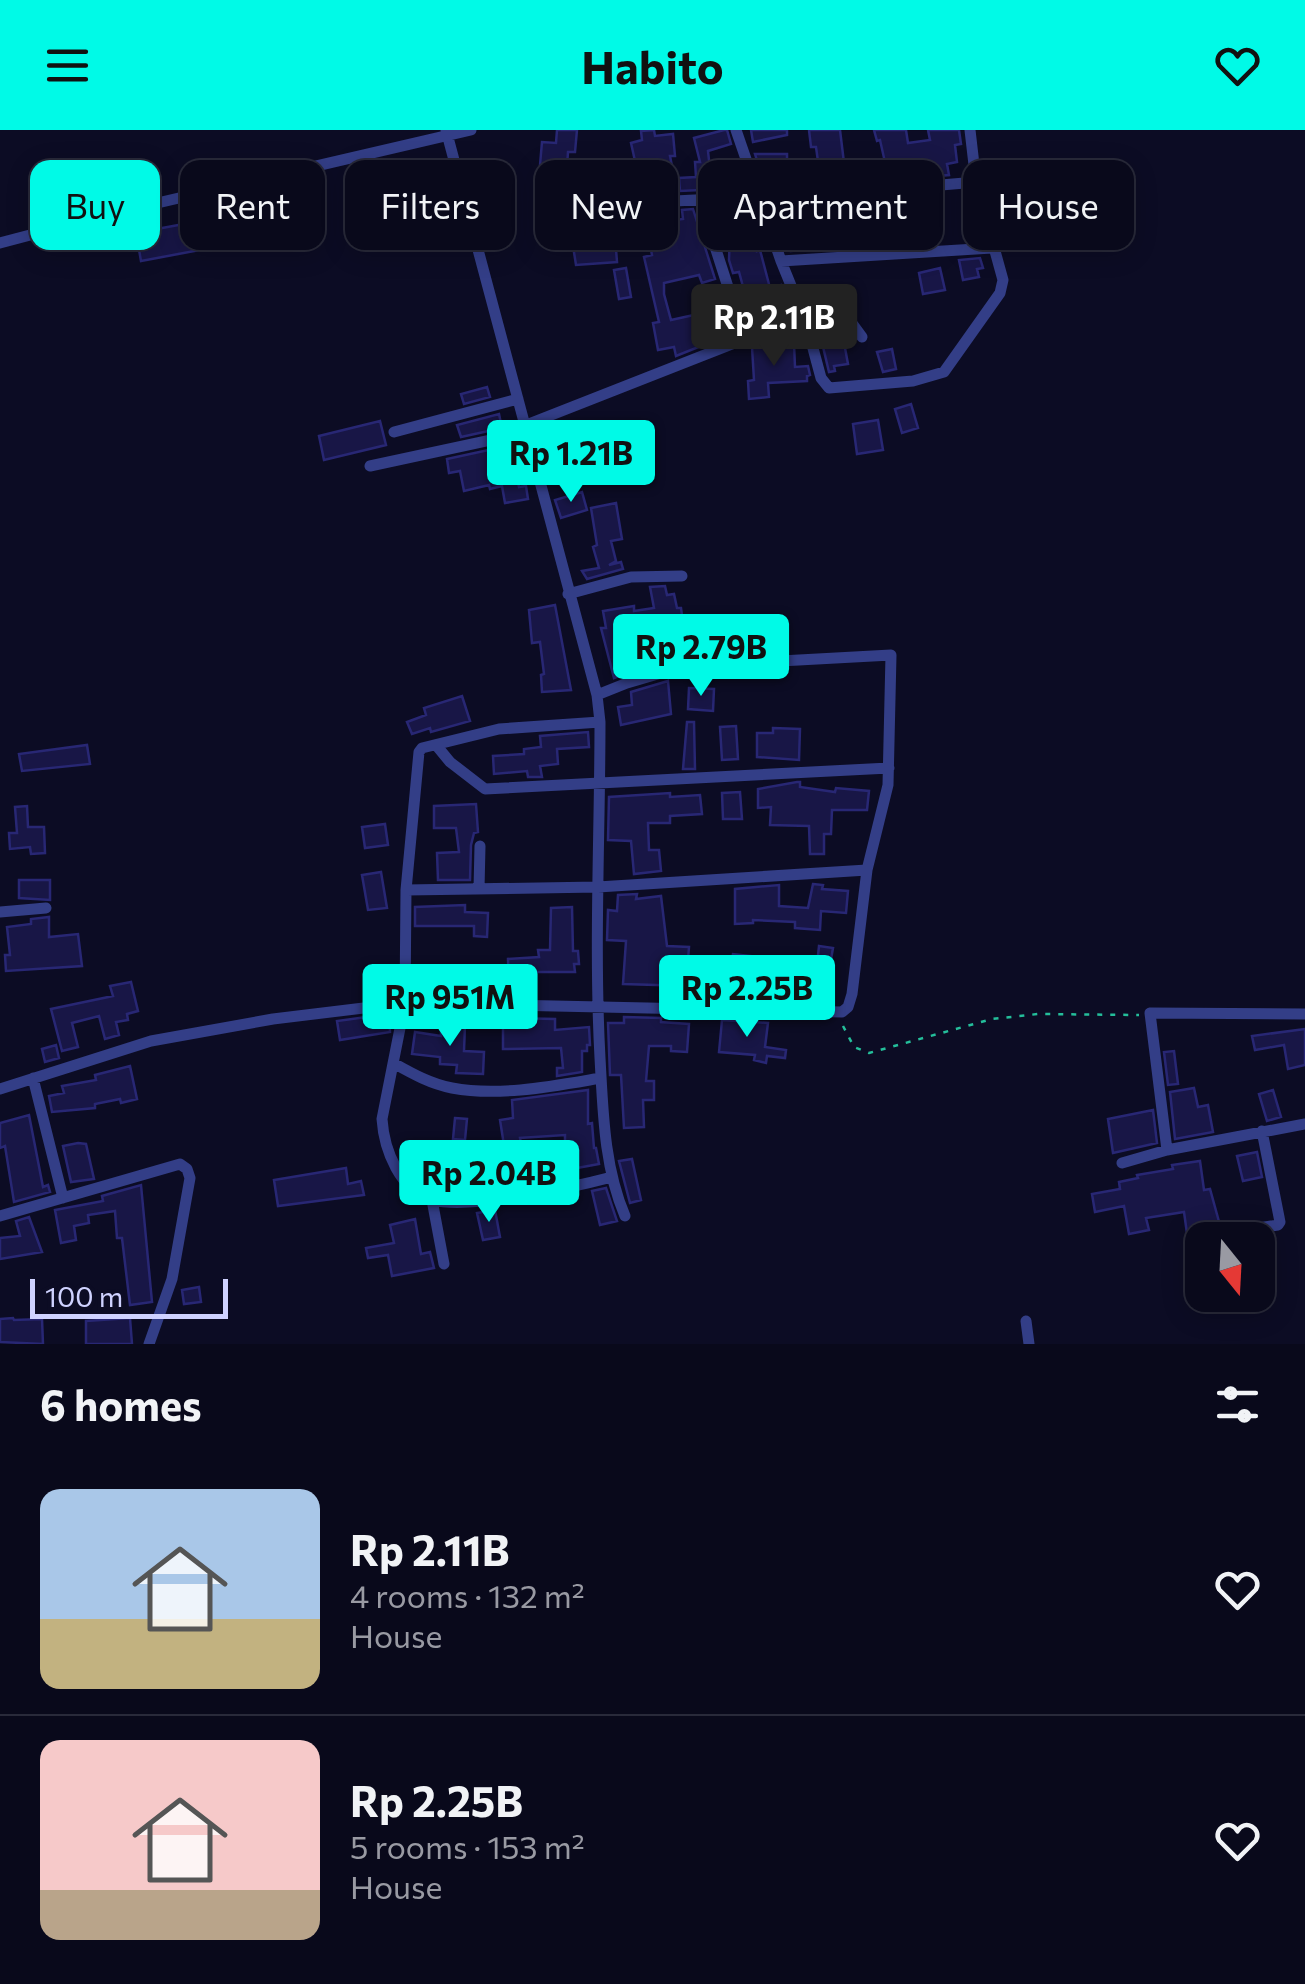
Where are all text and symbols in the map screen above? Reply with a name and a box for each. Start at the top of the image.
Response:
icon: menu [40,38,95,93]
text: Habito [581,38,724,93]
icon: heart [1210,38,1265,93]
chip: Buy [30,160,160,250]
chip: Rent [180,160,325,250]
chip: Filters [345,160,515,250]
chip: New [535,160,678,250]
chip: Apartment [698,160,943,250]
chip: House [963,160,1134,250]
pin: Rp 2.11B [671,284,877,369]
text: Rp 2.11B [713,296,835,336]
pin: Rp 1.21B [468,420,674,505]
text: Rp 1.21B [509,432,633,472]
pin: Rp 2.79B [598,614,804,699]
text: Rp 2.79B [635,626,767,666]
pin: Rp 2.25B [644,955,850,1040]
pin: Rp 951M [358,964,542,1049]
text: Rp 2.25B [681,967,813,1007]
text: Rp 951M [385,976,515,1016]
pin: Rp 2.04B [386,1140,592,1225]
text: Rp 2.04B [421,1152,557,1192]
north arrow [1185,1222,1275,1312]
map controls [1185,1222,1275,1312]
scale bar [30,1274,228,1318]
text: 100 m [45,1279,123,1313]
icon: filters [1210,1377,1265,1432]
text: 6 homes [40,1378,202,1430]
text: Rp 2.11B [350,1523,510,1575]
icon: home [120,1529,240,1649]
icon: heart [1210,1562,1265,1617]
text: 4 rooms · 132 m² [350,1575,585,1615]
text: House [350,1615,442,1655]
text: Rp 2.25B [350,1774,523,1826]
icon: home [120,1780,240,1900]
icon: heart [1210,1813,1265,1868]
text: 5 rooms · 153 m² [350,1826,585,1866]
text: House [350,1866,442,1906]

